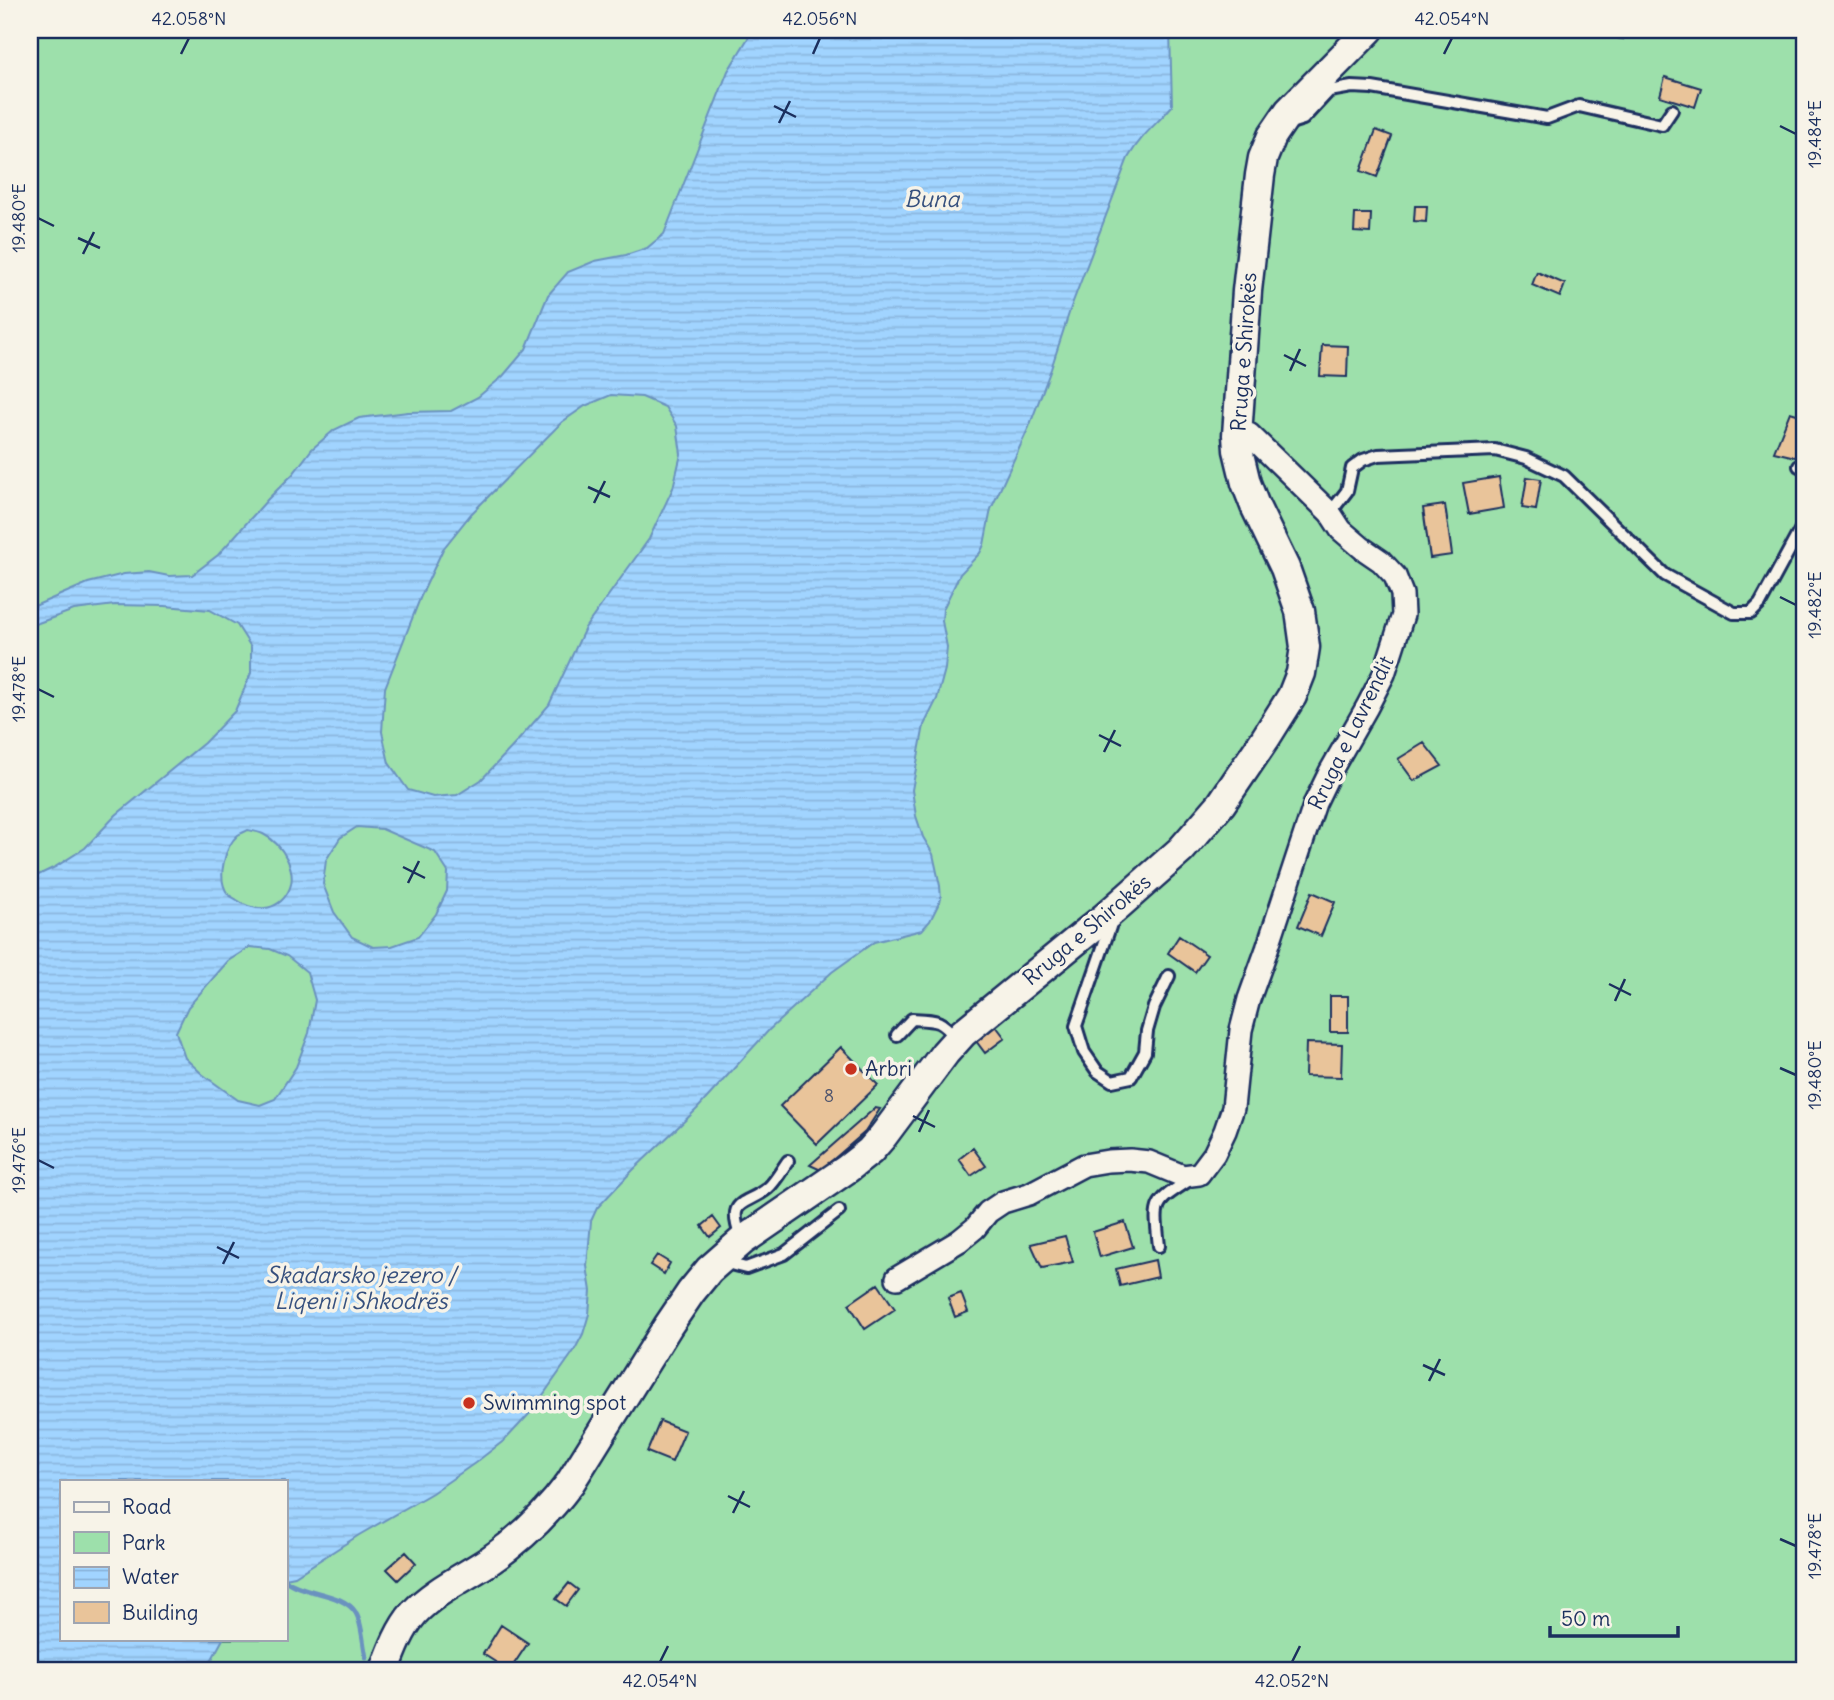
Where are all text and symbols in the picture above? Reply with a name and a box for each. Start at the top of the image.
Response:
text: 42.058°N [151,7,227,30]
text: 42.056°N [782,7,858,30]
text: 42.054°N [1414,7,1490,30]
text: 19.484°E [1803,100,1826,168]
text: 19.480°E [7,183,30,253]
water label: Buna [905,184,961,213]
street label: Rruga e Shirokës [1224,272,1263,432]
text: 19.482°E [1803,571,1826,639]
street label: Rruga e Lavrendit [1302,651,1400,814]
text: 19.478°E [7,656,30,722]
street label: Rruga e Shirokës [1017,868,1156,991]
text: 19.480°E [1803,1040,1826,1110]
place label: Arbri [865,1055,912,1082]
marker: Arbri [843,1061,859,1077]
house number: 8 [824,1084,834,1107]
text: 19.476°E [7,1127,30,1193]
water label: Skadarsko jezero / Liqeni i Shkodrës [266,1260,460,1315]
place label: Swimming spot [483,1389,626,1416]
marker: Swimming spot [461,1395,477,1411]
legend [60,1480,287,1640]
text: Road [122,1493,171,1520]
text: 19.478°E [1803,1513,1826,1579]
text: Park [122,1529,165,1556]
text: Water [122,1563,180,1590]
scale bar [1550,1595,1678,1639]
text: Building [122,1599,198,1626]
text: 50 m [1561,1605,1610,1632]
text: 42.054°N [622,1669,698,1692]
text: 42.052°N [1255,1669,1329,1692]

